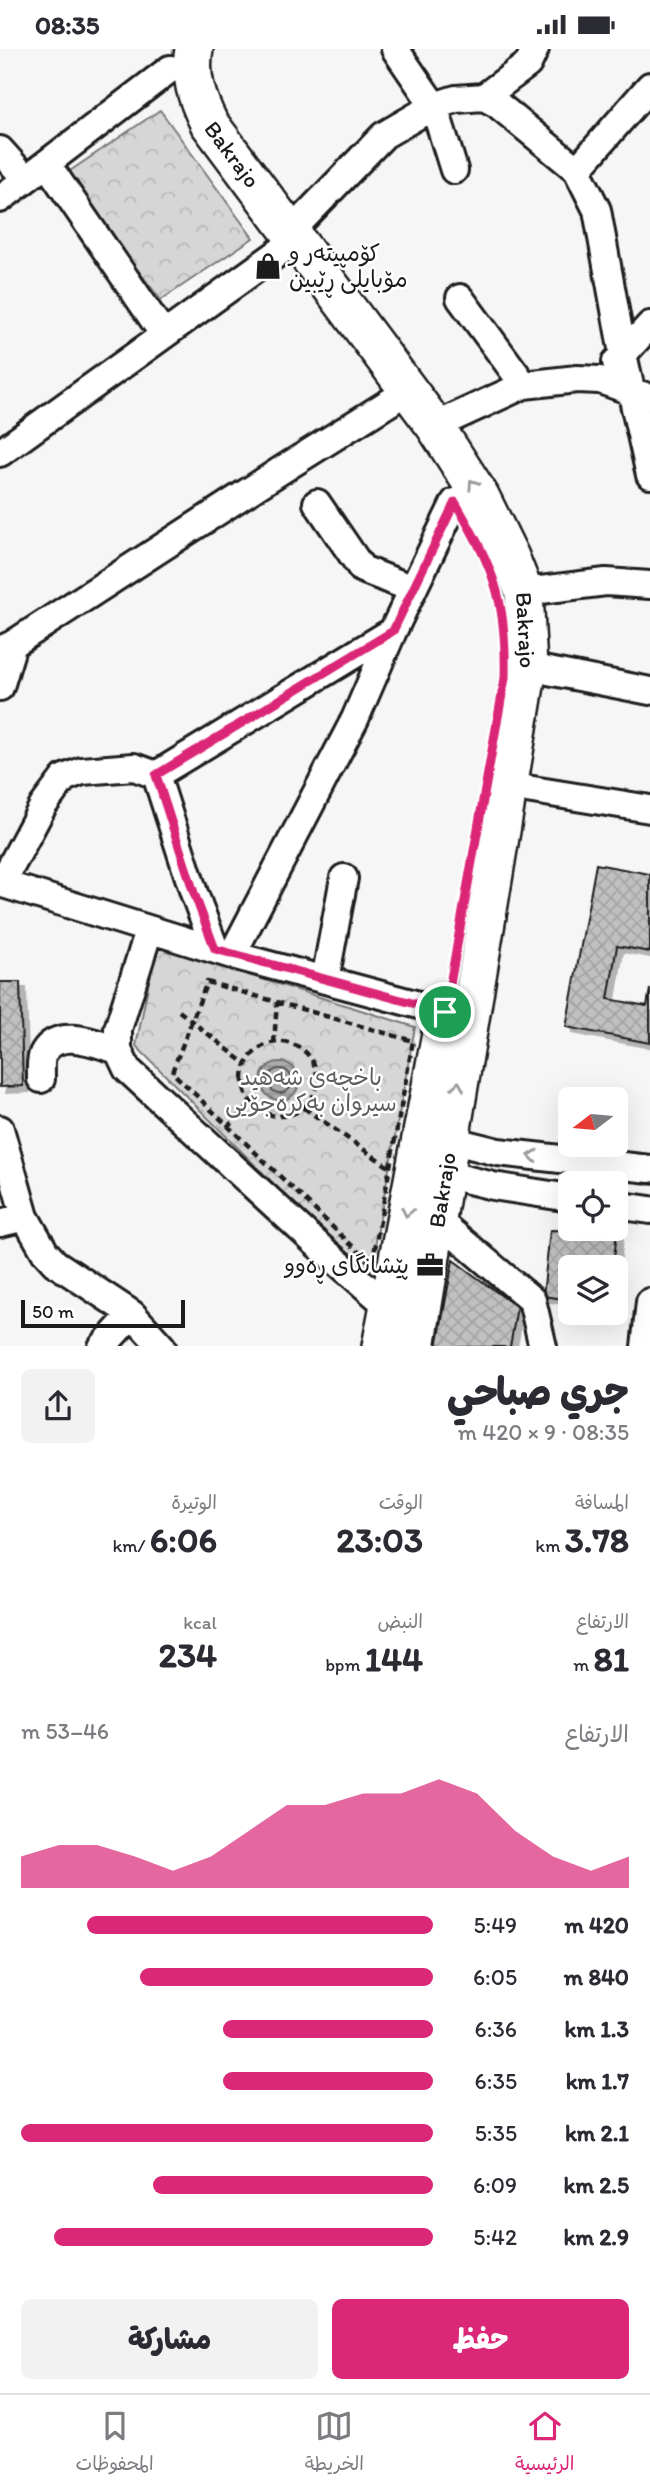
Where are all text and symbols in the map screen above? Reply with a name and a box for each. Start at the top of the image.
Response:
text: 08:35 [35,9,99,41]
street label: Bakrajo [198,115,266,193]
place label: کۆمپیتەر و مۆبایلی ڕێبین [287,239,408,298]
shop icon: کۆمپیتەر و مۆبایلی ڕێبین [253,251,283,281]
one-way arrow [468,479,481,492]
street label: Bakrajo [510,591,542,669]
pin [415,982,475,1042]
icon: arrive [426,993,464,1031]
park label: باخچەی شەهید سیروان بەکرەجۆیی [225,1063,397,1118]
one-way arrow [450,1080,465,1092]
north arrow [558,1087,628,1157]
map controls [558,1087,628,1325]
one-way arrow [528,1148,539,1163]
street label: Bakrajo [422,1150,462,1230]
button: locate [558,1171,628,1241]
one-way arrow [400,1206,415,1218]
office icon: پێشانگای ڕەوو [415,1250,445,1280]
place label: پێشانگای ڕەوو [284,1251,409,1284]
button: layers [558,1255,628,1325]
scale bar [21,1297,186,1329]
text: 50 m [32,1300,74,1323]
button: share [21,1369,95,1443]
text: جري صباحي [447,1369,629,1415]
text: 08:35 · 9 × 420 m [458,1418,629,1446]
text: الوتيرة [171,1491,217,1514]
text: الوقت [379,1491,423,1514]
text: المسافة [575,1491,629,1514]
text: 6:06 [150,1519,217,1561]
text: 23:03 [336,1519,423,1561]
text: 3.78 [565,1519,629,1561]
text: /km [112,1534,150,1557]
text: km [535,1534,565,1557]
text: النبض [378,1610,423,1633]
text: الارتفاع [576,1610,629,1633]
text: kcal [183,1611,217,1634]
text: 234 [158,1634,217,1676]
text: 144 [365,1638,423,1680]
text: 81 [594,1638,629,1680]
text: bpm [325,1653,365,1676]
text: m [573,1653,594,1676]
text: 46–53 m [21,1717,109,1745]
text: الارتفاع [565,1720,629,1748]
text: 5:49 [473,1911,517,1939]
text: 420 m [564,1911,629,1939]
text: 6:05 [473,1963,517,1991]
text: 840 m [564,1963,629,1991]
text: 6:36 [474,2015,517,2043]
text: 1.3 km [565,2015,629,2043]
text: 6:35 [475,2067,517,2095]
text: 1.7 km [566,2067,629,2095]
text: 5:35 [475,2119,517,2147]
text: 2.1 km [565,2119,629,2147]
text: 6:09 [473,2171,517,2199]
text: 2.5 km [564,2171,629,2199]
text: 5:42 [473,2223,517,2251]
text: 2.9 km [564,2223,629,2251]
button: مشاركة [21,2299,318,2379]
button: حفظ [332,2299,629,2379]
tab: المحفوظات [75,2407,154,2480]
tab: الخريطة [305,2407,364,2480]
tab: الرئيسية [515,2407,575,2480]

